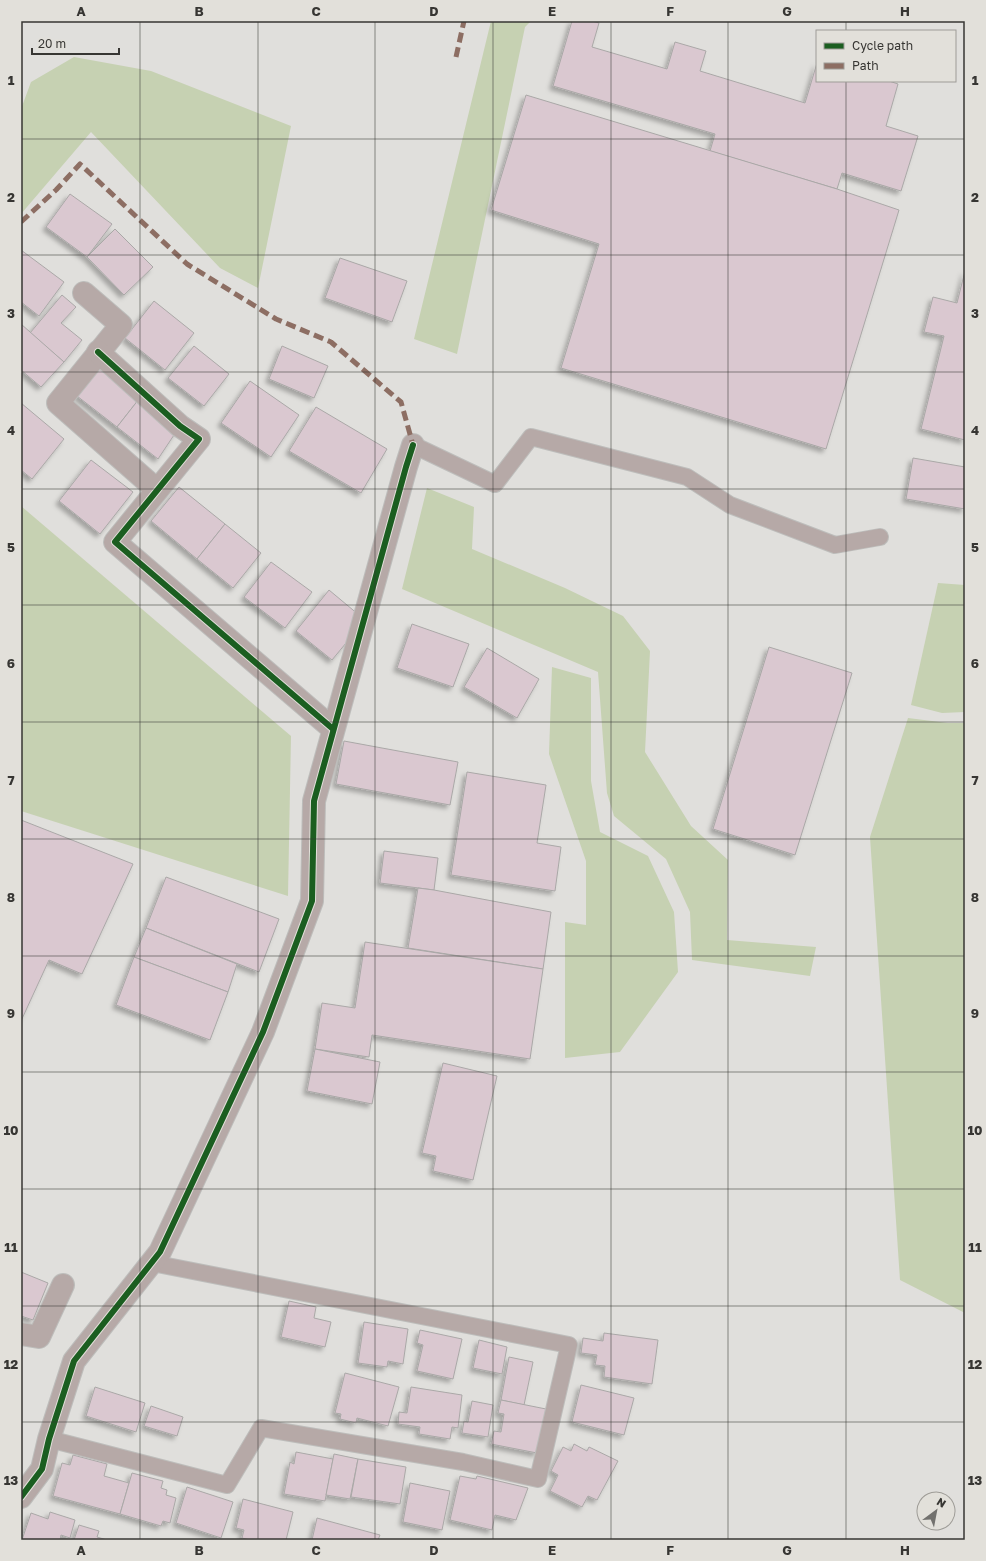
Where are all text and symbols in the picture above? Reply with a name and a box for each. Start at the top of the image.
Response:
text: A [76,3,86,19]
text: B [194,3,204,19]
text: C [311,3,321,19]
text: D [429,3,439,19]
text: E [548,3,556,19]
text: F [666,3,674,19]
text: G [782,3,792,19]
text: H [900,3,910,19]
scale bar [32,30,119,56]
legend [816,30,956,82]
text: 20 m [38,36,66,51]
text: Cycle path [852,38,913,53]
text: Path [852,58,879,73]
text: 1 [8,72,15,88]
text: 1 [972,72,979,88]
text: 2 [7,189,15,205]
text: 2 [971,189,979,205]
text: 3 [7,305,15,321]
text: 3 [971,305,979,321]
text: 4 [7,422,15,438]
text: 4 [971,422,979,438]
text: 5 [7,539,15,555]
text: 5 [971,539,979,555]
text: 6 [7,655,15,671]
text: 6 [971,655,979,671]
text: 7 [7,772,15,788]
text: 7 [971,772,979,788]
text: 8 [7,889,15,905]
text: 8 [971,889,979,905]
text: 9 [7,1005,15,1021]
text: 9 [971,1005,979,1021]
text: 10 [3,1122,19,1138]
text: 10 [967,1122,983,1138]
text: 11 [4,1239,18,1255]
text: 11 [968,1239,982,1255]
text: 12 [4,1356,18,1372]
text: 12 [968,1356,982,1372]
text: 13 [4,1472,18,1488]
text: 13 [968,1472,982,1488]
north arrow [916,1491,956,1531]
text: N [935,1494,949,1510]
text: A [76,1542,86,1558]
text: B [194,1542,204,1558]
text: C [311,1542,321,1558]
text: D [429,1542,439,1558]
text: E [548,1542,556,1558]
text: F [666,1542,674,1558]
text: G [782,1542,792,1558]
text: H [900,1542,910,1558]

